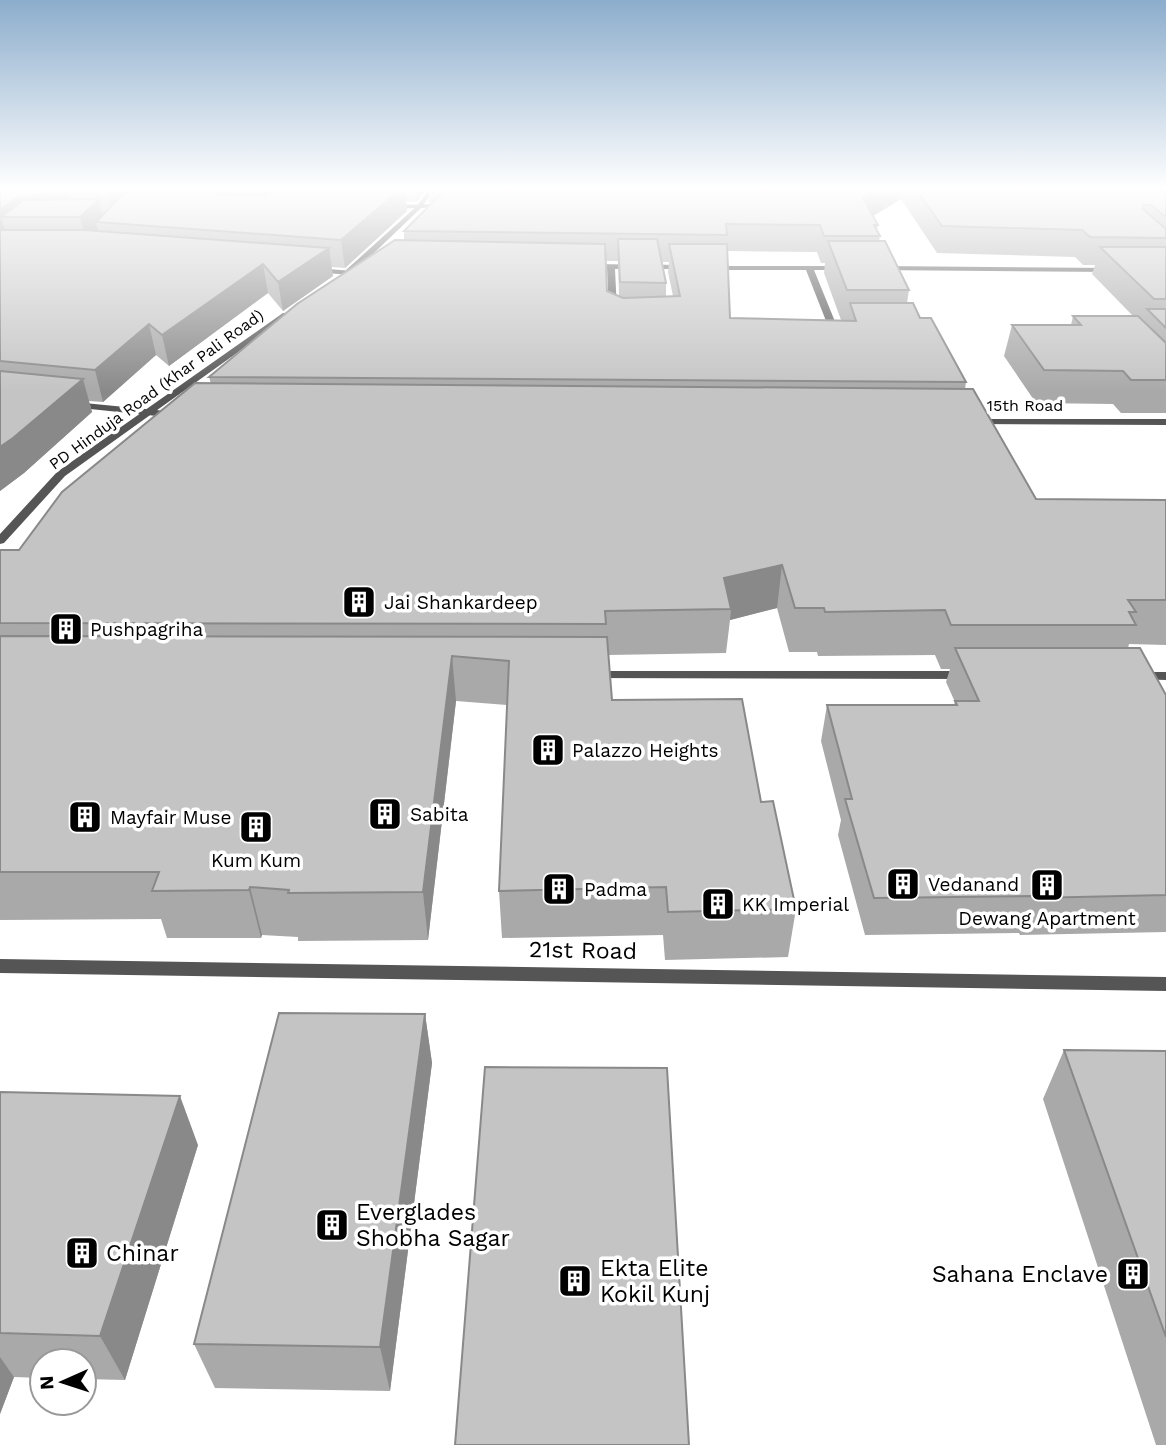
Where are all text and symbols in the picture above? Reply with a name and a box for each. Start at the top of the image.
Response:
street label: PD Hinduja Road (Khar Pali Road) [46,305,267,474]
street label: 15th Road [987,396,1063,415]
building icon: Jai Shankardeep [340,583,378,621]
place label: Jai Shankardeep [384,591,538,614]
building icon: Pushpagriha [47,610,85,648]
place label: Pushpagriha [90,618,203,641]
building icon: Palazzo Heights [529,731,567,769]
place label: Palazzo Heights [572,739,718,762]
building icon: Sabita [366,795,404,833]
building icon: Mayfair Muse [66,798,104,836]
place label: Sabita [410,803,469,826]
place label: Mayfair Muse [110,806,231,829]
building icon: Kum Kum [237,808,275,846]
place label: Kum Kum [211,849,301,872]
building icon: Vedanand [884,865,922,903]
building icon: Dewang Apartment [1028,866,1066,904]
building icon: Padma [540,870,578,908]
place label: Vedanand [928,873,1019,896]
place label: Padma [584,878,647,901]
building icon: KK Imperial [699,885,737,923]
place label: KK Imperial [742,893,849,916]
place label: Dewang Apartment [958,907,1136,930]
street label: 21st Road [529,936,637,965]
place label: Everglades Shobha Sagar [356,1199,510,1252]
building icon: Everglades Shobha Sagar [313,1206,351,1244]
building icon: Chinar [63,1234,101,1272]
place label: Chinar [106,1240,179,1267]
place label: Ekta Elite Kokil Kunj [600,1255,710,1308]
building icon: Sahana Enclave [1114,1255,1152,1293]
place label: Sahana Enclave [932,1261,1108,1288]
building icon: Ekta Elite Kokil Kunj [556,1262,594,1300]
north arrow [28,1347,98,1417]
text: N [35,1375,58,1391]

